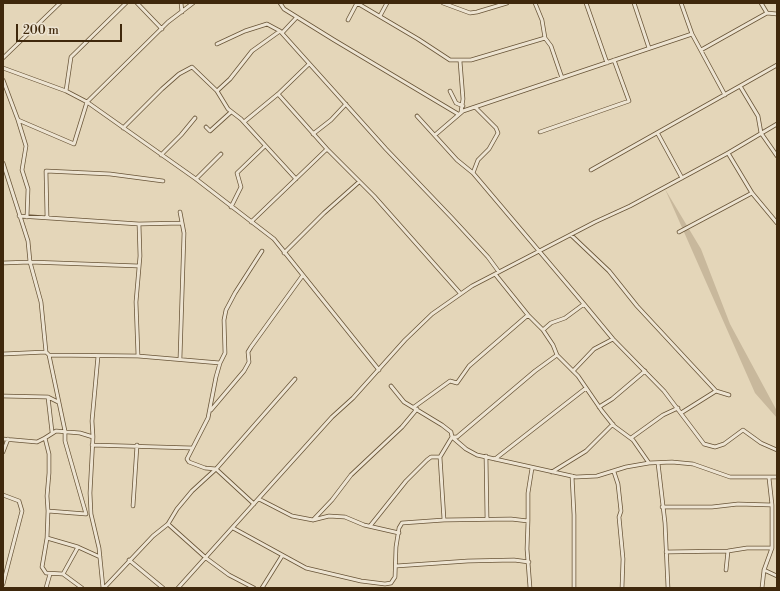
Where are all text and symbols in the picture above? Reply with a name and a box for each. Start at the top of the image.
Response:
scale bar [18,16,124,42]
text: 200 m [23,23,59,38]

